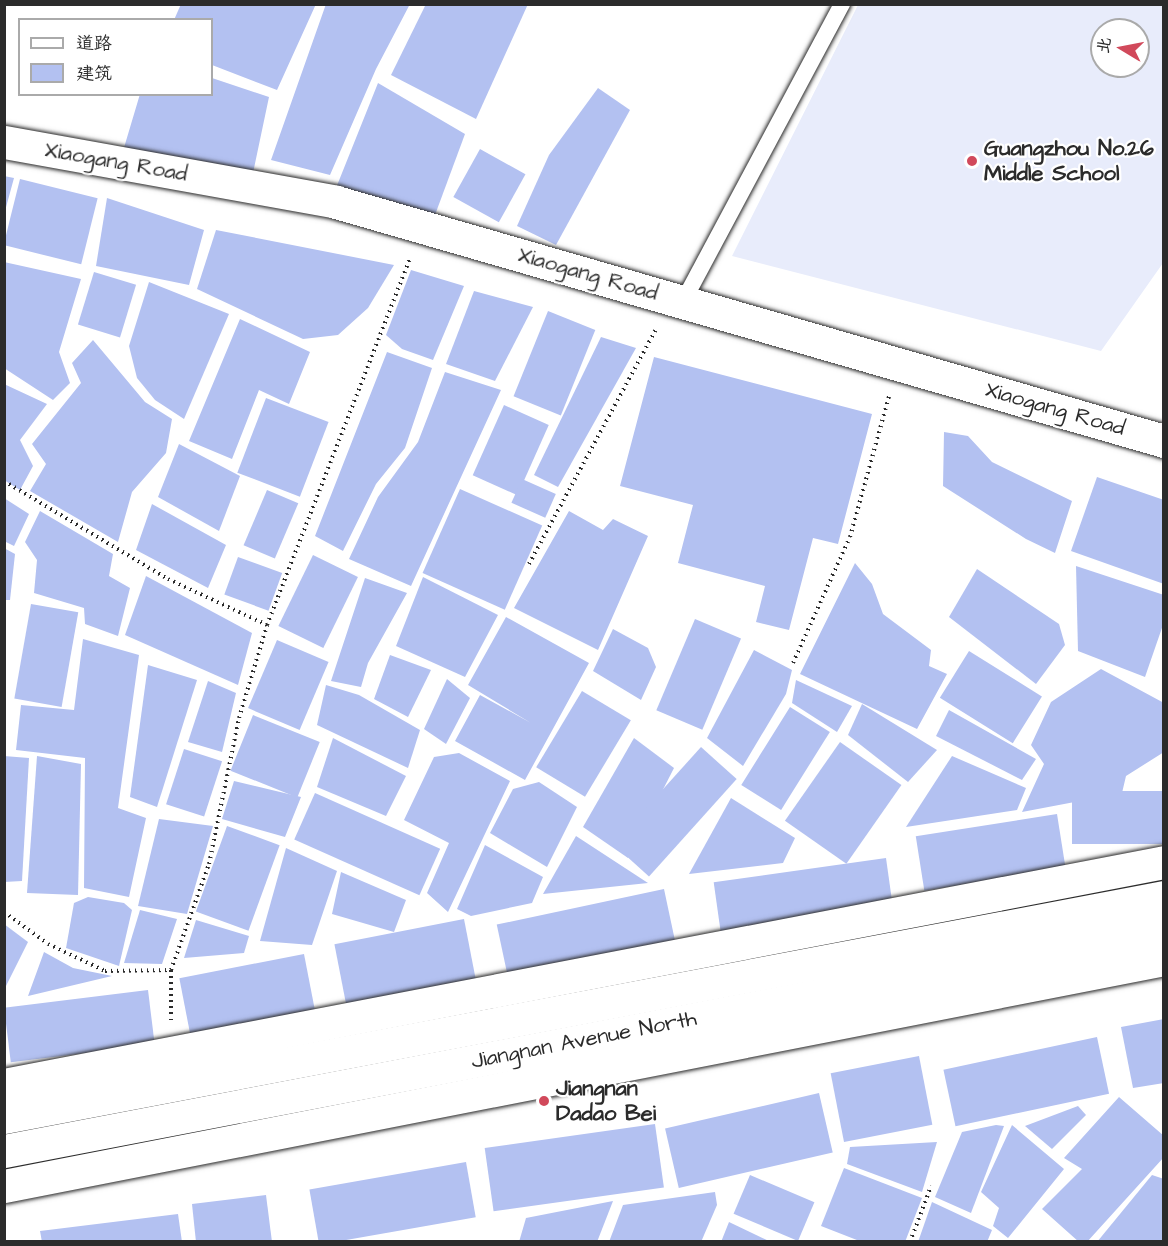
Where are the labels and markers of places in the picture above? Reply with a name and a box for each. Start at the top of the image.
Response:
place label: Guangzhou No.26 Middle School [984,135,1154,186]
marker: Guangzhou No.26 Middle School [965,154,979,168]
place label: Jiangnan Dadao Bei [556,1075,656,1126]
marker: Jiangnan Dadao Bei [537,1094,551,1108]

